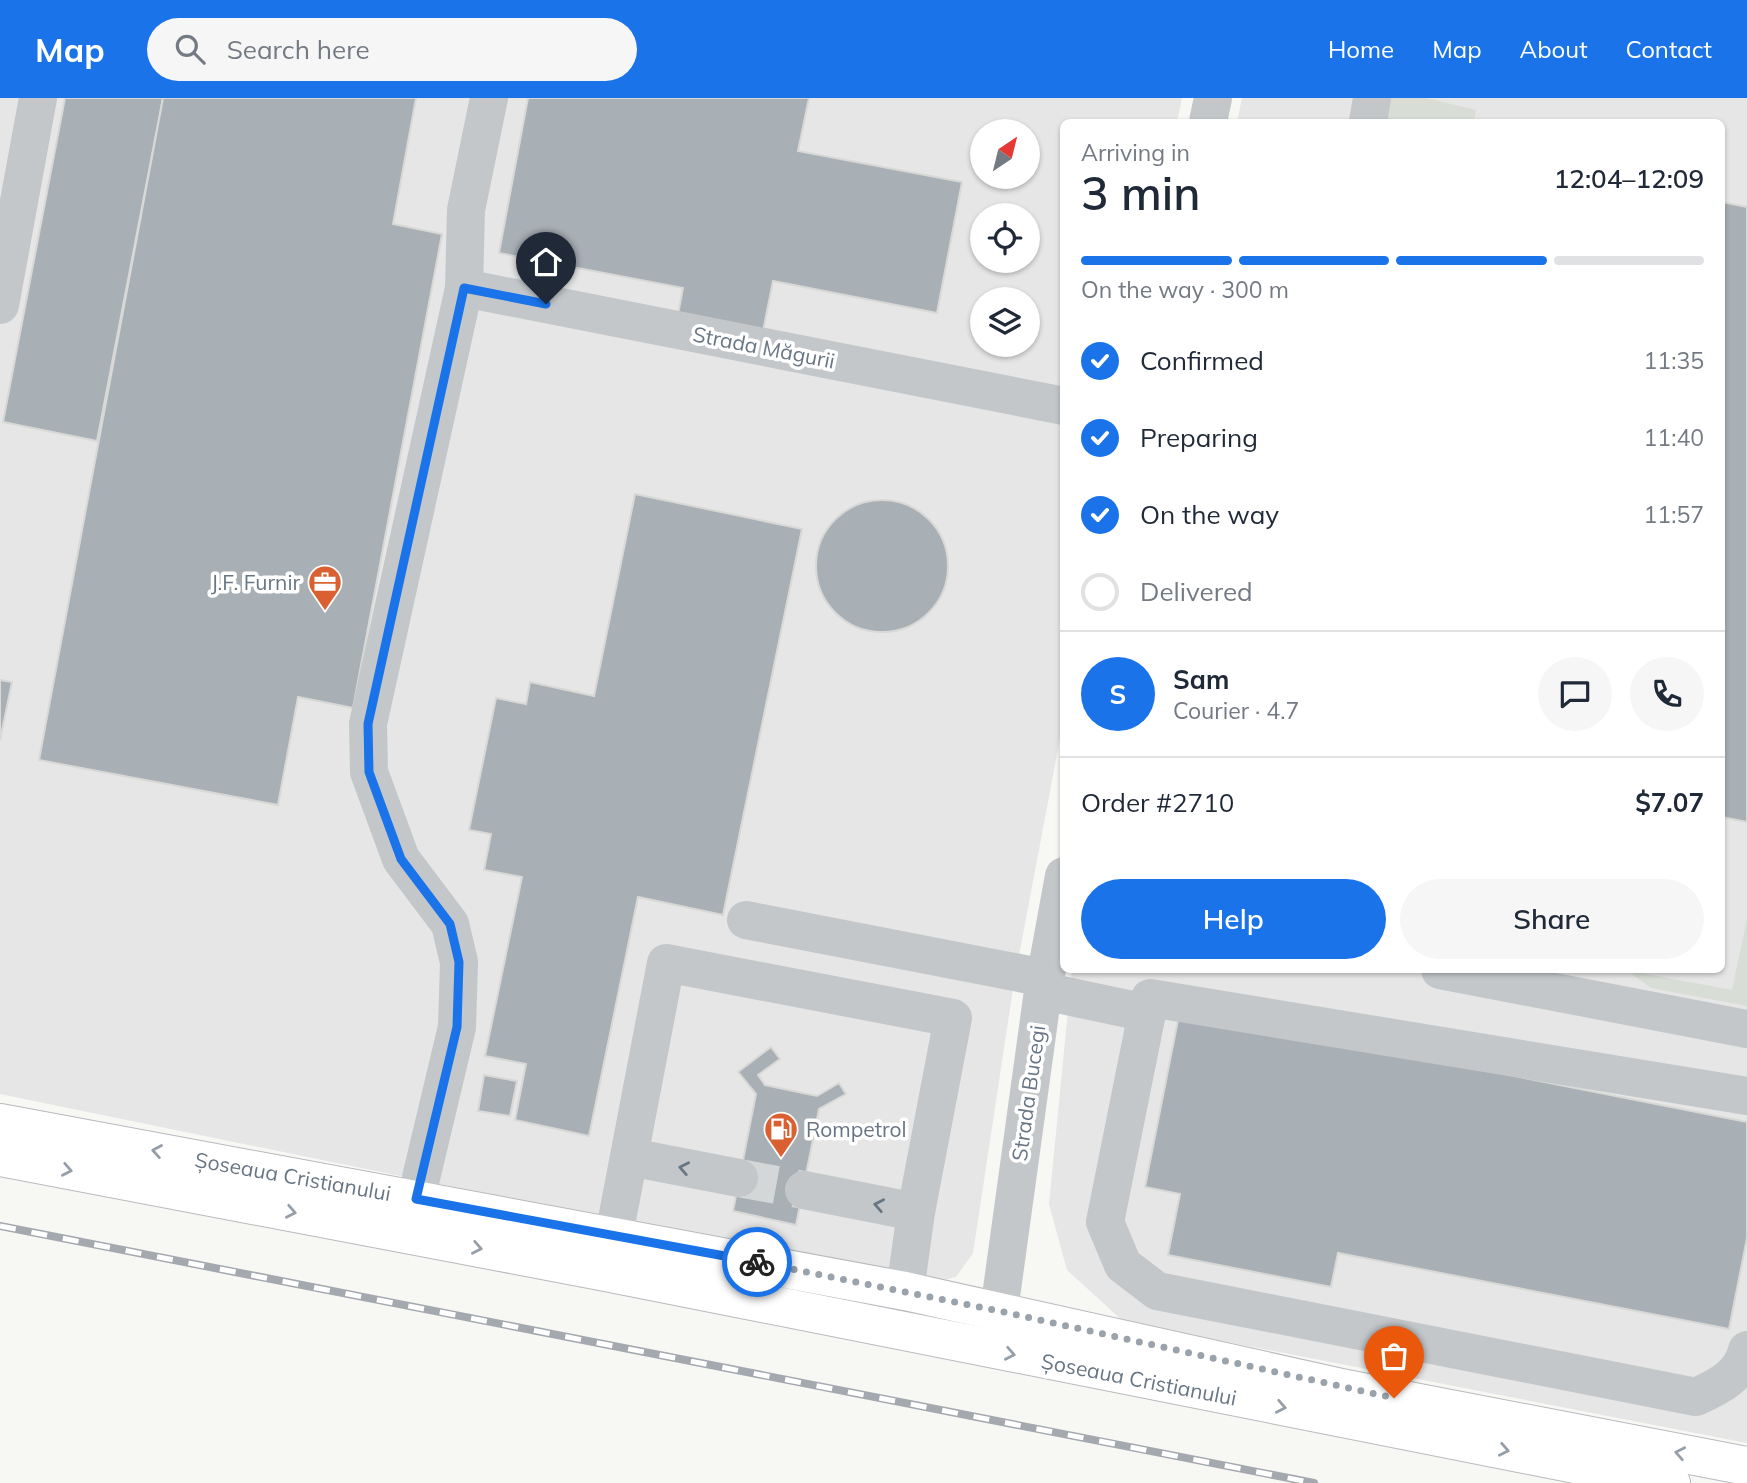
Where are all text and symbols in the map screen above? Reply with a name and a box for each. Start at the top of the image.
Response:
search box [147,18,637,81]
text: Map [35,29,105,70]
icon: search [171,30,209,68]
text: Search here [227,33,370,66]
text: Home [1328,34,1394,64]
text: Map [1432,34,1482,64]
text: About [1520,34,1588,64]
text: Contact [1626,34,1712,64]
north arrow [970,119,1040,189]
map controls [970,119,1040,357]
text: Arriving in [1081,138,1190,167]
text: 12:04–12:09 [1554,162,1704,195]
text: 3 min [1081,164,1200,222]
button: locate [970,203,1040,273]
pin [516,232,576,304]
icon: home [527,243,565,281]
text: On the way · 300 m [1081,275,1289,304]
button: layers [970,287,1040,357]
street label: Strada Măgurii [691,320,837,374]
icon: check [1081,342,1119,380]
text: Confirmed [1140,344,1264,377]
text: 11:35 [1644,346,1704,375]
icon: check [1081,419,1119,457]
text: Preparing [1140,421,1258,454]
text: 11:40 [1644,423,1704,452]
icon: check [1081,496,1119,534]
text: On the way [1140,498,1279,531]
text: 11:57 [1644,500,1704,529]
office icon: J.F. Furnir [306,563,344,612]
place label: J.F. Furnir [211,569,300,595]
text: Delivered [1140,575,1253,608]
button: chat [1538,657,1612,731]
button: phone [1630,657,1704,731]
text: Sam [1173,663,1229,696]
text: S [1110,678,1126,711]
text: Courier · 4.7 [1173,696,1299,725]
text: Order #2710 [1081,786,1234,819]
text: $7.07 [1635,786,1704,819]
button: Help [1081,879,1386,959]
button: Share [1400,879,1704,959]
street label: Strada Bucegi [1006,1023,1050,1163]
fuel station icon: Rompetrol [762,1110,800,1159]
place label: Rompetrol [806,1116,907,1142]
one-way arrow [151,1144,162,1159]
street label: Șoseaua Cristianului [193,1146,393,1207]
one-way arrow [61,1161,73,1176]
one-way arrow [678,1161,690,1176]
one-way arrow [873,1198,885,1213]
one-way arrow [284,1204,296,1219]
courier [722,1227,792,1297]
one-way arrow [471,1240,483,1255]
icon: bike [738,1243,776,1281]
pin [1364,1326,1424,1398]
icon: bag [1375,1337,1413,1375]
one-way arrow [1004,1346,1016,1361]
street label: Șoseaua Cristianului [1039,1347,1239,1412]
one-way arrow [1275,1398,1287,1413]
one-way arrow [1498,1442,1510,1457]
one-way arrow [1674,1447,1686,1462]

